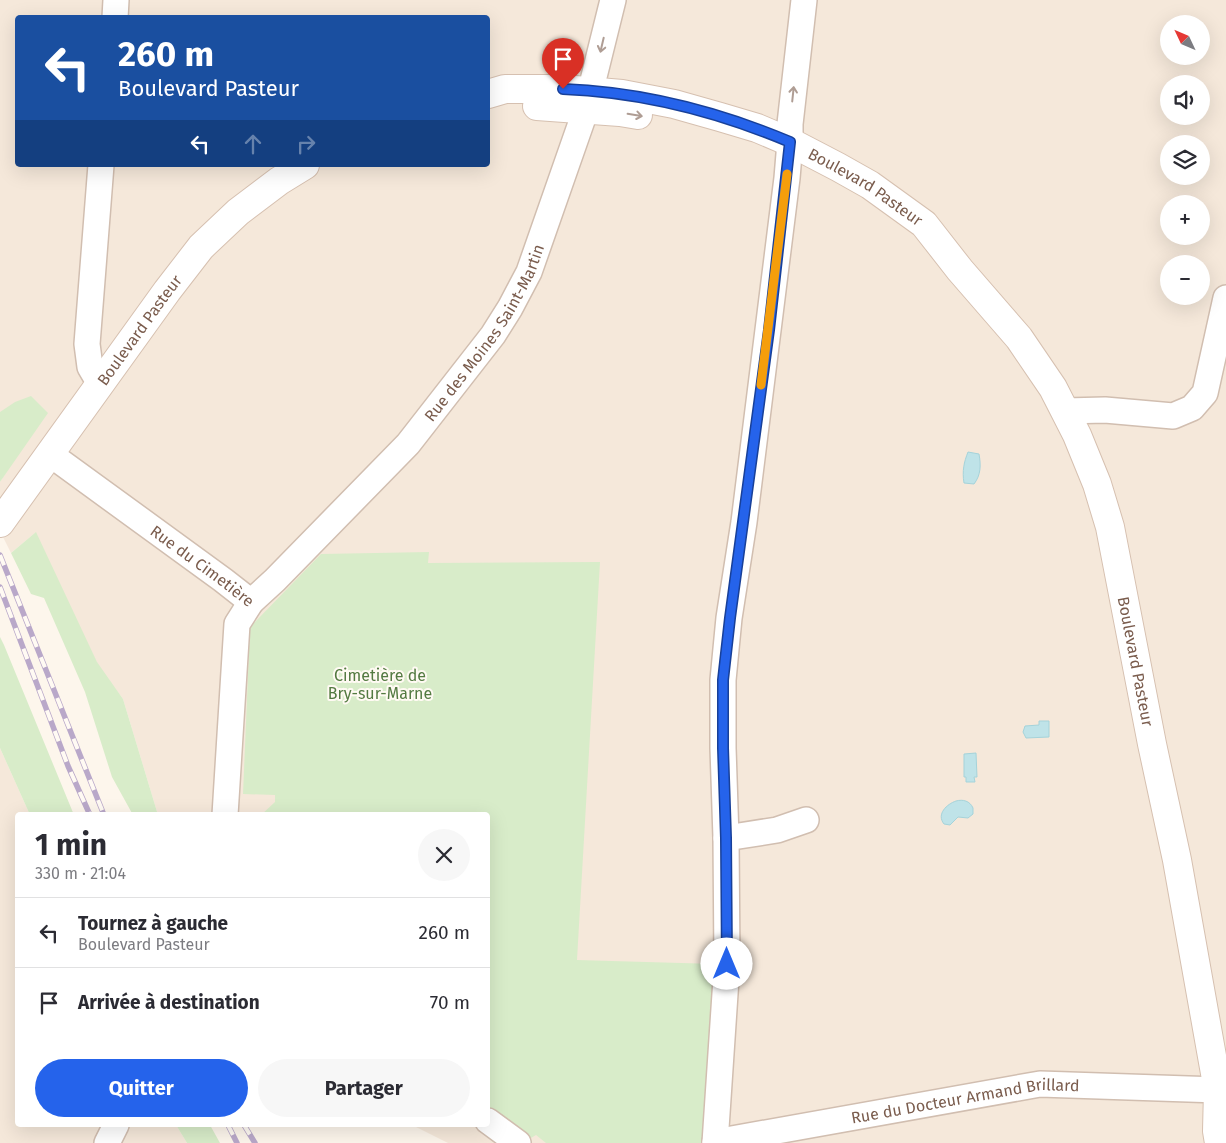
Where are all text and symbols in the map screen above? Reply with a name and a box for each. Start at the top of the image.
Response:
north arrow [1160,15,1210,65]
map controls [1160,15,1210,305]
text: 260 m [118,33,214,75]
icon: left [35,35,100,100]
one-way arrow [597,37,607,53]
pin [542,38,584,89]
icon: arrive [549,45,577,73]
text: Boulevard Pasteur [118,75,299,102]
button: sound [1160,75,1210,125]
one-way arrow [788,86,798,102]
one-way arrow [626,110,642,120]
icon: left [186,130,214,158]
icon: ahead [239,130,267,158]
icon: right [292,130,320,158]
button: layers [1160,135,1210,185]
street label: Boulevard Pasteur [805,144,927,230]
button: + [1160,195,1210,245]
street label: Rue des Moines Saint-Martin [420,241,548,425]
button: − [1160,255,1210,305]
street label: Boulevard Pasteur [93,270,186,389]
street label: Rue du Cimetière [147,521,258,610]
street label: Boulevard Pasteur [1114,595,1158,729]
park label: Cimetière de Bry-sur-Marne [328,666,432,703]
text: 1 min [35,827,107,863]
button: close [418,829,470,881]
text: 330 m · 21:04 [35,864,126,883]
text: Tournez à gauche [78,912,228,935]
icon: left [35,919,63,947]
text: 260 m [419,921,470,944]
text: Boulevard Pasteur [78,935,210,954]
position arrow [700,937,752,989]
icon: arrive [35,989,63,1017]
text: Arrivée à destination [78,991,260,1014]
text: 70 m [430,991,470,1014]
button: Quitter [35,1059,248,1117]
button: Partager [258,1059,470,1117]
street label: Rue du Docteur Armand Brillard [850,1074,1080,1127]

